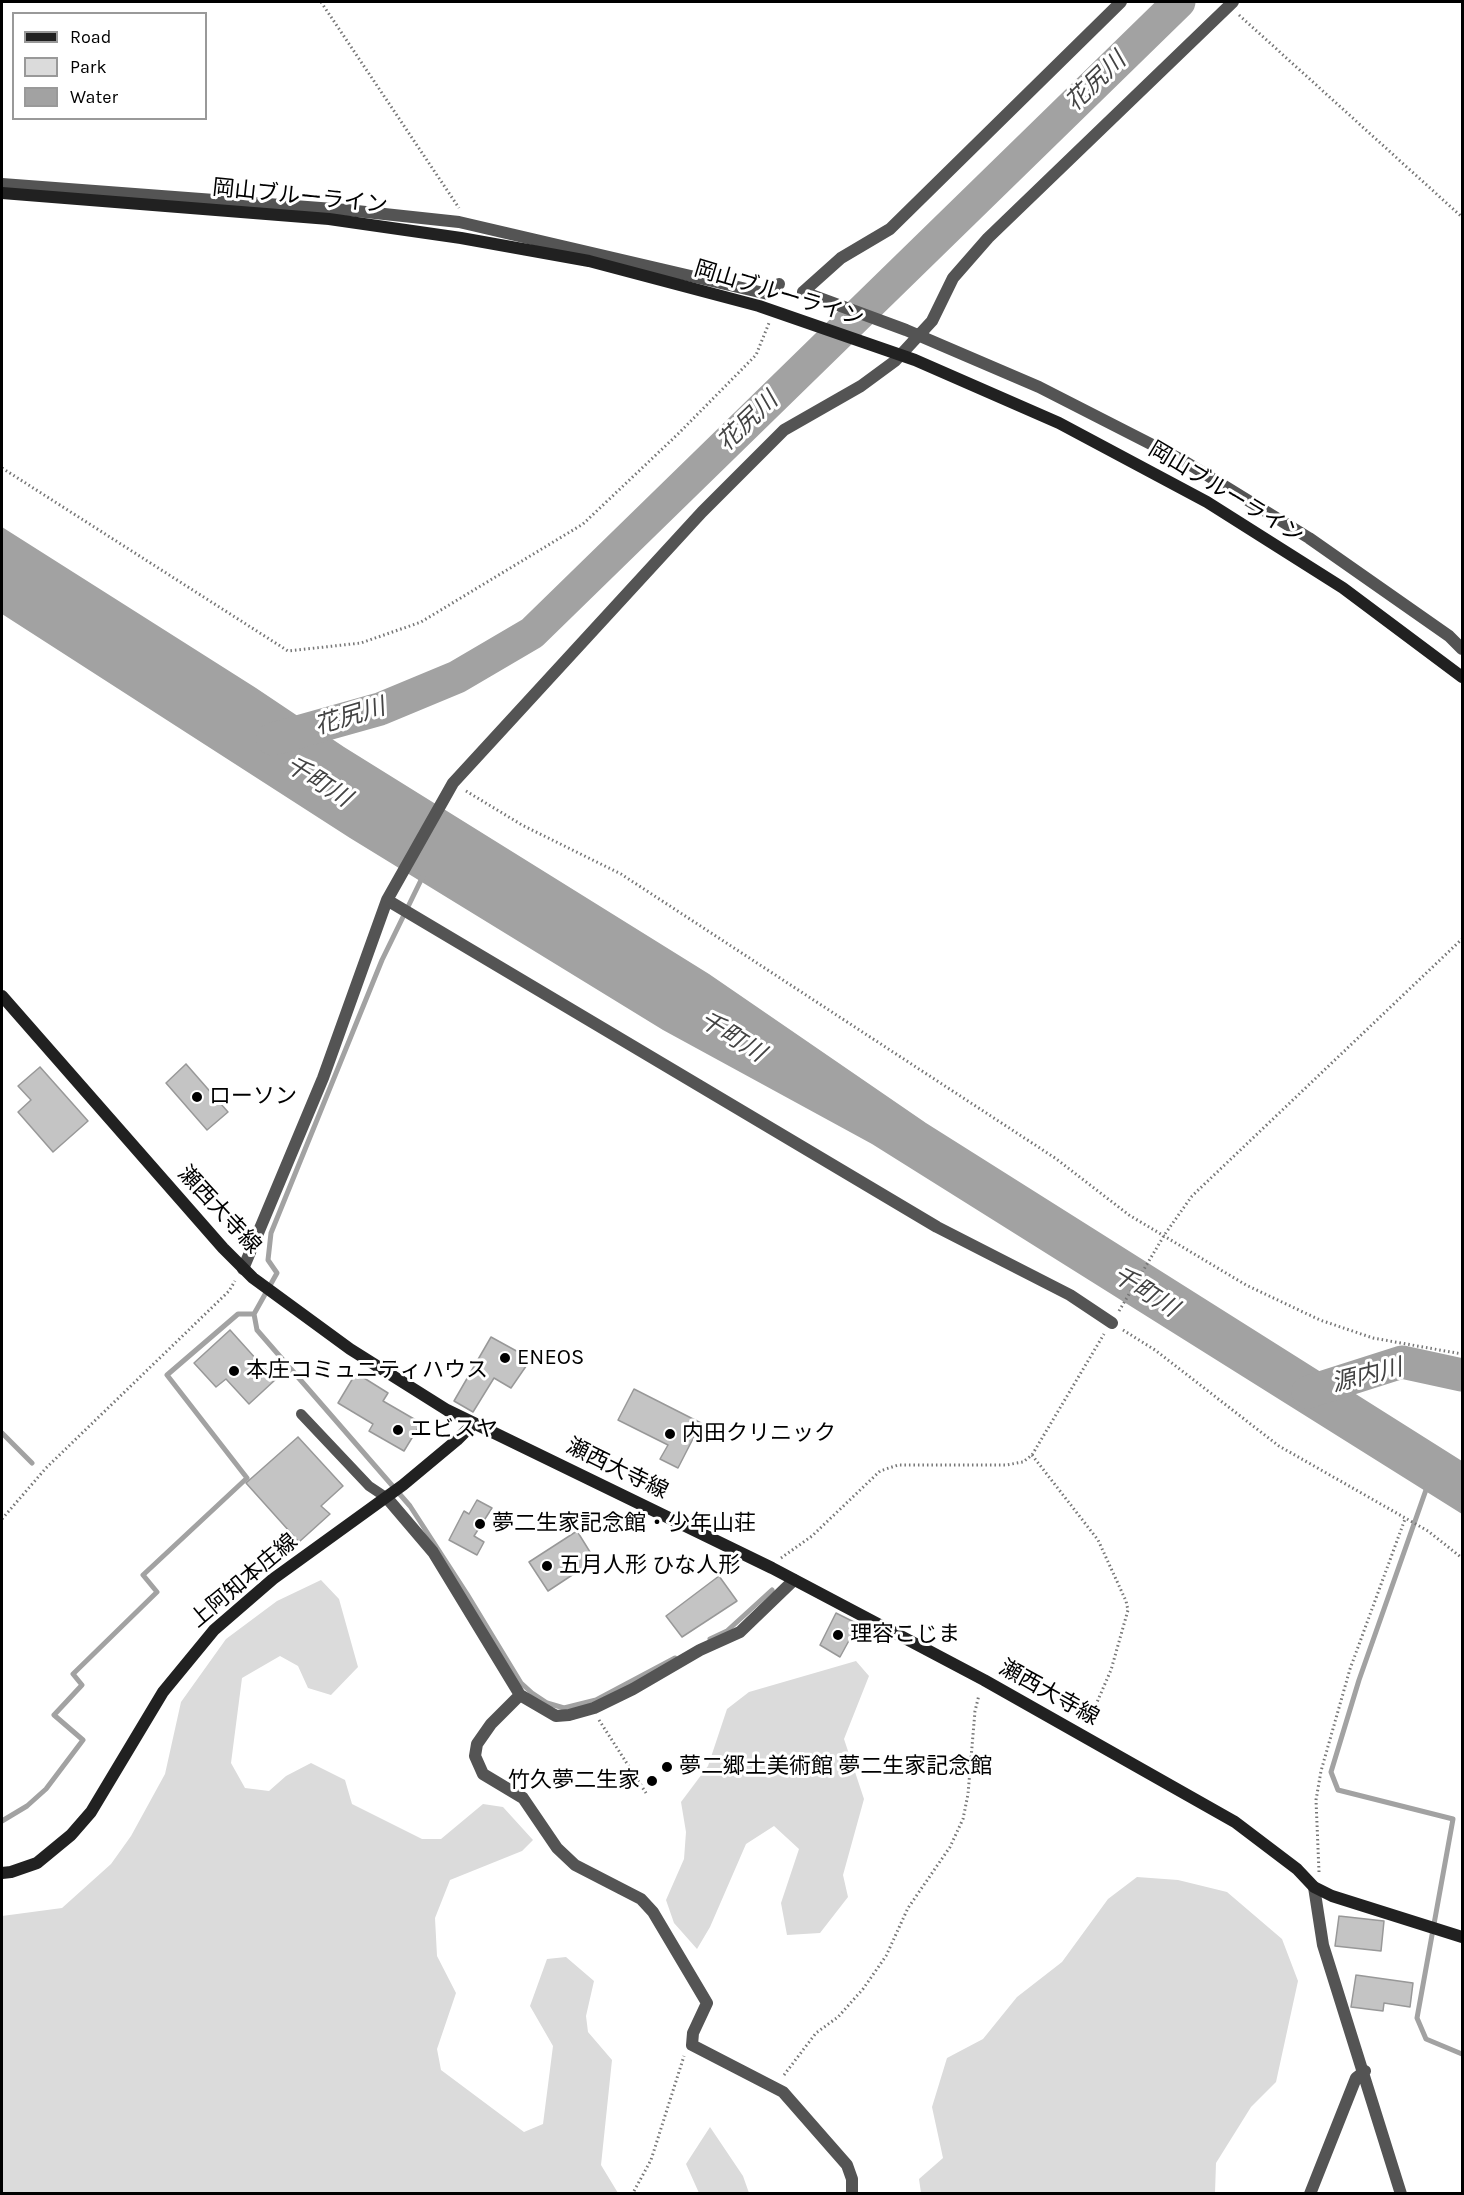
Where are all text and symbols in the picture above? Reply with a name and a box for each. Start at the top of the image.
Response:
legend [12,12,207,120]
text: Road [70,26,111,48]
water label: 花尻川 [1060,47,1132,117]
text: Park [70,56,107,78]
text: Water [70,86,118,108]
street label: 岡山ブルーライン [211,175,389,219]
street label: 岡山ブルーライン [691,256,867,332]
water label: 花尻川 [712,387,784,457]
street label: 岡山ブルーライン [1144,436,1308,550]
water label: 花尻川 [311,693,389,741]
water label: 千町川 [280,751,356,813]
water label: 千町川 [694,1006,770,1068]
place label: ローソン [209,1084,297,1110]
marker: ローソン [190,1090,204,1104]
street label: 瀬西大寺線 [172,1161,266,1259]
water label: 千町川 [1107,1261,1183,1323]
place label: ENEOS [517,1345,584,1371]
marker: ENEOS [498,1351,512,1365]
water label: 源内川 [1329,1353,1405,1399]
place label: 本庄コミュニティハウス [246,1358,488,1384]
marker: 本庄コミュニティハウス [227,1364,241,1378]
place label: エビスヤ [410,1417,498,1443]
place label: 内田クリニック [682,1421,836,1447]
marker: エビスヤ [391,1423,405,1437]
marker: 内田クリニック [663,1427,677,1441]
street label: 瀬西大寺線 [562,1433,672,1505]
place label: 夢二生家記念館・少年山荘 [492,1511,756,1537]
marker: 夢二生家記念館・少年山荘 [473,1517,487,1531]
street label: 上阿知本庄線 [185,1528,303,1634]
place label: 五月人形 ひな人形 [559,1553,740,1579]
marker: 五月人形 ひな人形 [540,1559,554,1573]
place label: 理容こじま [850,1622,960,1648]
marker: 理容こじま [831,1628,845,1642]
street label: 瀬西大寺線 [994,1655,1104,1731]
place label: 夢二郷土美術館 夢二生家記念館 [679,1754,992,1780]
marker: 夢二郷土美術館 夢二生家記念館 [660,1760,674,1774]
place label: 竹久夢二生家 [508,1768,640,1794]
marker: 竹久夢二生家 [645,1774,659,1788]

